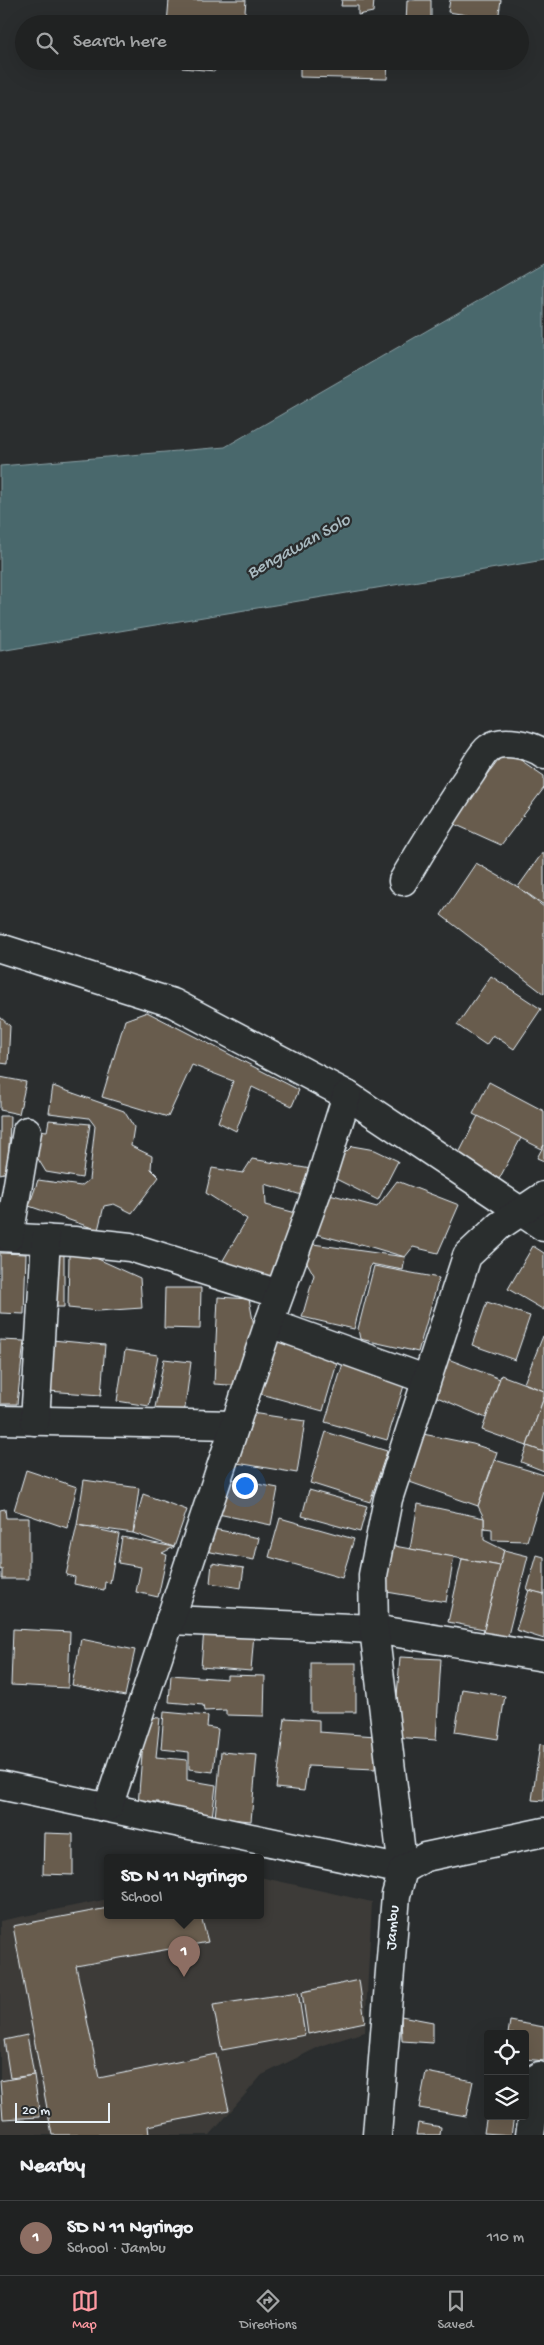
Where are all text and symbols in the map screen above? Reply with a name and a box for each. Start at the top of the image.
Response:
search box [15,15,529,70]
icon: search [33,29,61,57]
text: Search here [73,31,167,54]
water label: Bengawan Solo [244,510,355,584]
your location [232,1473,258,1499]
popup [104,1854,264,1919]
text: SD N 11 Ngringo [121,1866,247,1889]
text: School [121,1889,162,1908]
street label: Jambu [382,1904,405,1951]
pin: 1 [168,1936,200,1977]
map controls [484,2030,529,2120]
button: locate [484,2030,529,2075]
button: layers [484,2075,529,2120]
scale bar [15,2100,110,2123]
text: 20 m [22,2103,50,2120]
text: Nearby [20,2155,85,2180]
text: SD N 11 Ngringo [67,2217,193,2240]
text: 1 [33,2229,39,2248]
text: 110 m [487,2229,524,2248]
text: School · Jambu [67,2240,166,2259]
tab: Map [71,2287,99,2334]
tab: Directions [240,2287,297,2334]
tab: Saved [438,2287,473,2334]

